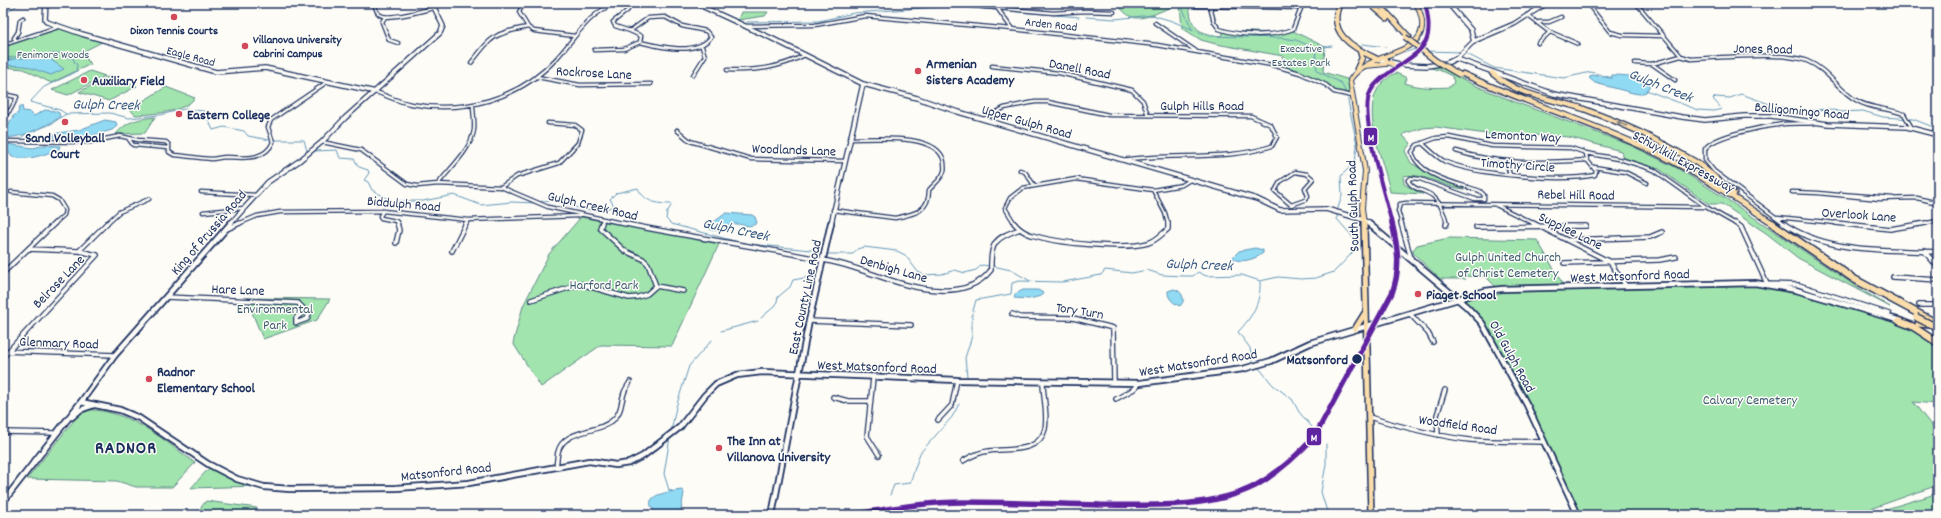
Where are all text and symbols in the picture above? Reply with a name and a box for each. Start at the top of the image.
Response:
marker: Dixon Tennis Courts [169,12,179,22]
street label: Arden Road [1024,14,1078,37]
place label: Dixon Tennis Courts [130,23,218,40]
place label: Villanova University Cabrini Campus [253,32,343,63]
street label: Jones Road [1733,39,1793,61]
marker: Villanova University Cabrini Campus [240,41,250,51]
park label: Executive Estates Park [1272,41,1330,72]
street label: Eagle Road [164,43,217,72]
park label: Fenimore Woods [17,47,89,64]
street label: Danell Road [1047,54,1112,86]
place label: Armenian Sisters Academy [926,55,1015,91]
street label: Rockrose Lane [555,62,632,86]
water label: Gulph Creek [1625,64,1697,110]
marker: Armenian Sisters Academy [913,66,923,76]
place label: Auxiliary Field [92,72,165,92]
marker: Auxiliary Field [79,75,89,85]
water label: Gulph Creek [72,94,142,118]
street label: Gulph Hills Road [1160,97,1244,117]
street label: Balligomingo Road [1754,98,1850,126]
street label: Upper Gulph Road [979,101,1074,145]
place label: Eastern College [187,106,270,126]
marker: Eastern College [174,109,184,119]
marker: Sand Volleyball Court [60,117,70,127]
one-way arrow [1616,120,1628,126]
street label: Lemonton Way [1485,125,1561,149]
street label: Schuylkill Expressway [1628,126,1738,199]
line badge: M [1363,127,1378,146]
place label: Sand Volleyball Court [25,129,106,165]
text: M [1368,131,1375,147]
street label: Woodlands Lane [752,140,836,162]
street label: Timothy Circle [1480,153,1556,179]
street label: South Gulph Road [1342,160,1366,252]
street label: Rebel Hill Road [1537,185,1615,207]
street label: King of Prussia Road [167,186,252,280]
street label: Gulph Creek Road [545,187,640,227]
street label: Biddulph Road [366,192,442,218]
street label: Overlook Lane [1821,203,1897,229]
street label: Supplee Lane [1535,208,1605,256]
water label: Gulph Creek [700,213,773,249]
street label: East County Line Road [784,238,828,357]
park label: Gulph United Church of Christ Cemetery [1455,248,1561,284]
street label: Belrose Lane [29,251,90,314]
street label: Denbigh Lane [857,251,929,289]
water label: Gulph Creek [1165,254,1235,278]
street label: West Matsonford Road [1570,265,1690,289]
park label: Harford Park [570,276,639,296]
street label: Hare Lane [211,280,265,302]
place label: Piaget School [1426,286,1497,306]
marker: Piaget School [1413,289,1423,299]
street label: Tory Turn [1054,298,1105,326]
park label: Environmental Park [237,300,314,336]
street label: Old Gulph Road [1483,317,1539,397]
street label: Glenmary Road [19,333,99,355]
street label: West Matsonford Road [1138,345,1259,383]
place label: Matsonford [1287,351,1348,371]
marker: Matsonford [1350,352,1364,366]
street label: West Matsonford Road [817,356,937,380]
place label: Radnor Elementary School [157,363,256,399]
marker: Radnor Elementary School [144,374,154,384]
park label: Calvary Cemetery [1703,391,1797,411]
street label: Woodfield Road [1417,411,1498,441]
line badge: M [1306,427,1322,446]
text: M [1311,431,1318,447]
place label: The Inn at Villanova University [727,432,831,468]
district label: RADNOR [95,437,157,462]
marker: The Inn at Villanova University [714,443,724,453]
street label: Matsonford Road [400,458,492,488]

